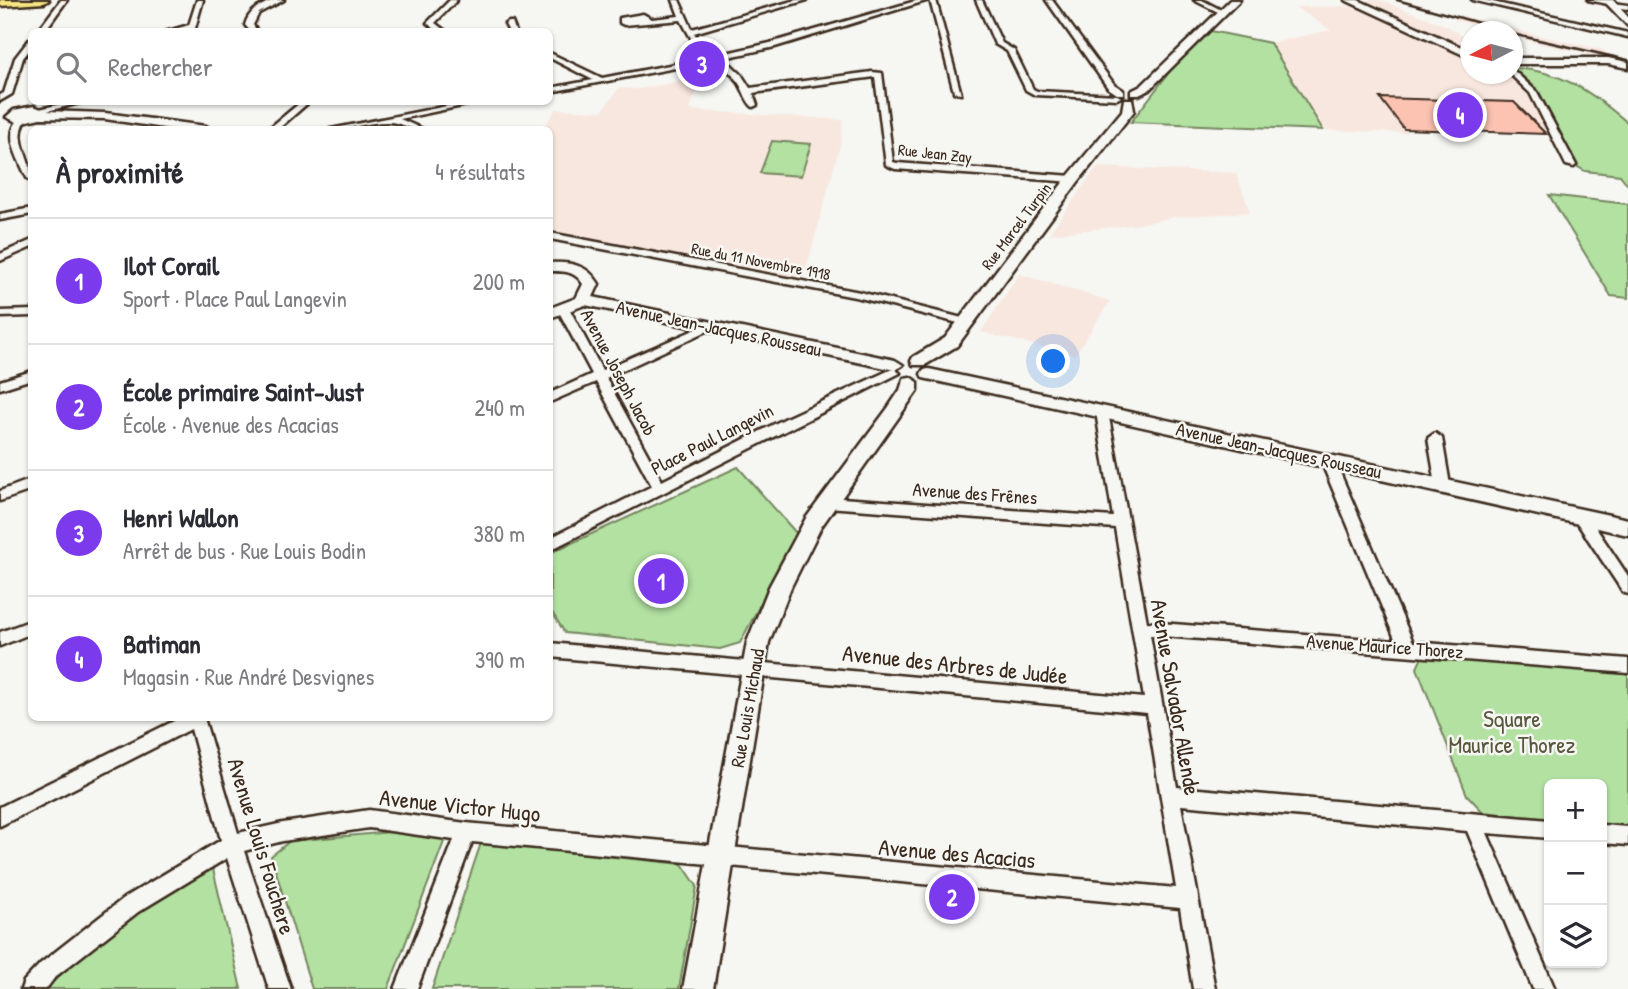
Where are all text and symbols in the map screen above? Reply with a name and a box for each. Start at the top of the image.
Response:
north arrow [1460,21,1523,84]
search box [28,28,553,105]
pin: 3 [679,38,725,90]
icon: search [52,48,90,86]
text: Rechercher [108,49,213,84]
pin: 4 [1437,89,1483,141]
street label: Rue Jean Zay [897,138,973,168]
text: À proximité [56,152,184,192]
text: 4 résultats [435,156,525,187]
street label: Rue Marcel Turpin [976,178,1056,274]
street label: Rue du 11 Novembre 1918 [690,237,832,285]
text: Ilot Corail [123,248,219,283]
text: 1 [75,266,83,297]
text: 200 m [473,266,525,297]
text: Sport · Place Paul Langevin [123,283,347,314]
street label: Avenue Jean-Jacques Rousseau [614,294,825,363]
street label: Avenue Joseph Jacob [575,304,663,440]
your location [1036,344,1070,378]
text: École primaire Saint-Just [123,374,363,409]
text: 2 [74,392,84,423]
text: 240 m [474,392,525,423]
street label: Place Paul Langevin [646,397,778,481]
text: École · Avenue des Acacias [123,409,339,440]
street label: Avenue Jean-Jacques Rousseau [1174,416,1385,485]
street label: Avenue des Frênes [912,476,1038,510]
text: Henri Wallon [123,500,239,535]
text: 3 [74,518,84,549]
text: 380 m [474,518,525,549]
text: Arrêt de bus · Rue Louis Bodin [123,535,366,566]
pin: 1 [638,555,684,607]
street label: Avenue Salvador Allende [1143,596,1209,798]
text: Batiman [123,626,201,661]
street label: Avenue Maurice Thorez [1306,628,1464,664]
street label: Avenue des Arbres de Judée [841,637,1069,691]
text: 4 [75,644,83,675]
text: 390 m [475,644,525,675]
street label: Rue Louis Michaud [724,646,770,769]
text: Magasin · Rue André Desvignes [123,661,374,692]
park label: Square Maurice Thorez [1449,703,1576,760]
street label: Avenue Louis Fouchere [220,754,304,938]
map controls [1544,779,1607,968]
button: + [1544,779,1607,842]
street label: Avenue Victor Hugo [378,781,542,829]
street label: Avenue des Acacias [877,831,1037,875]
button: − [1544,842,1607,905]
pin: 2 [929,871,975,923]
button: layers [1544,905,1607,968]

